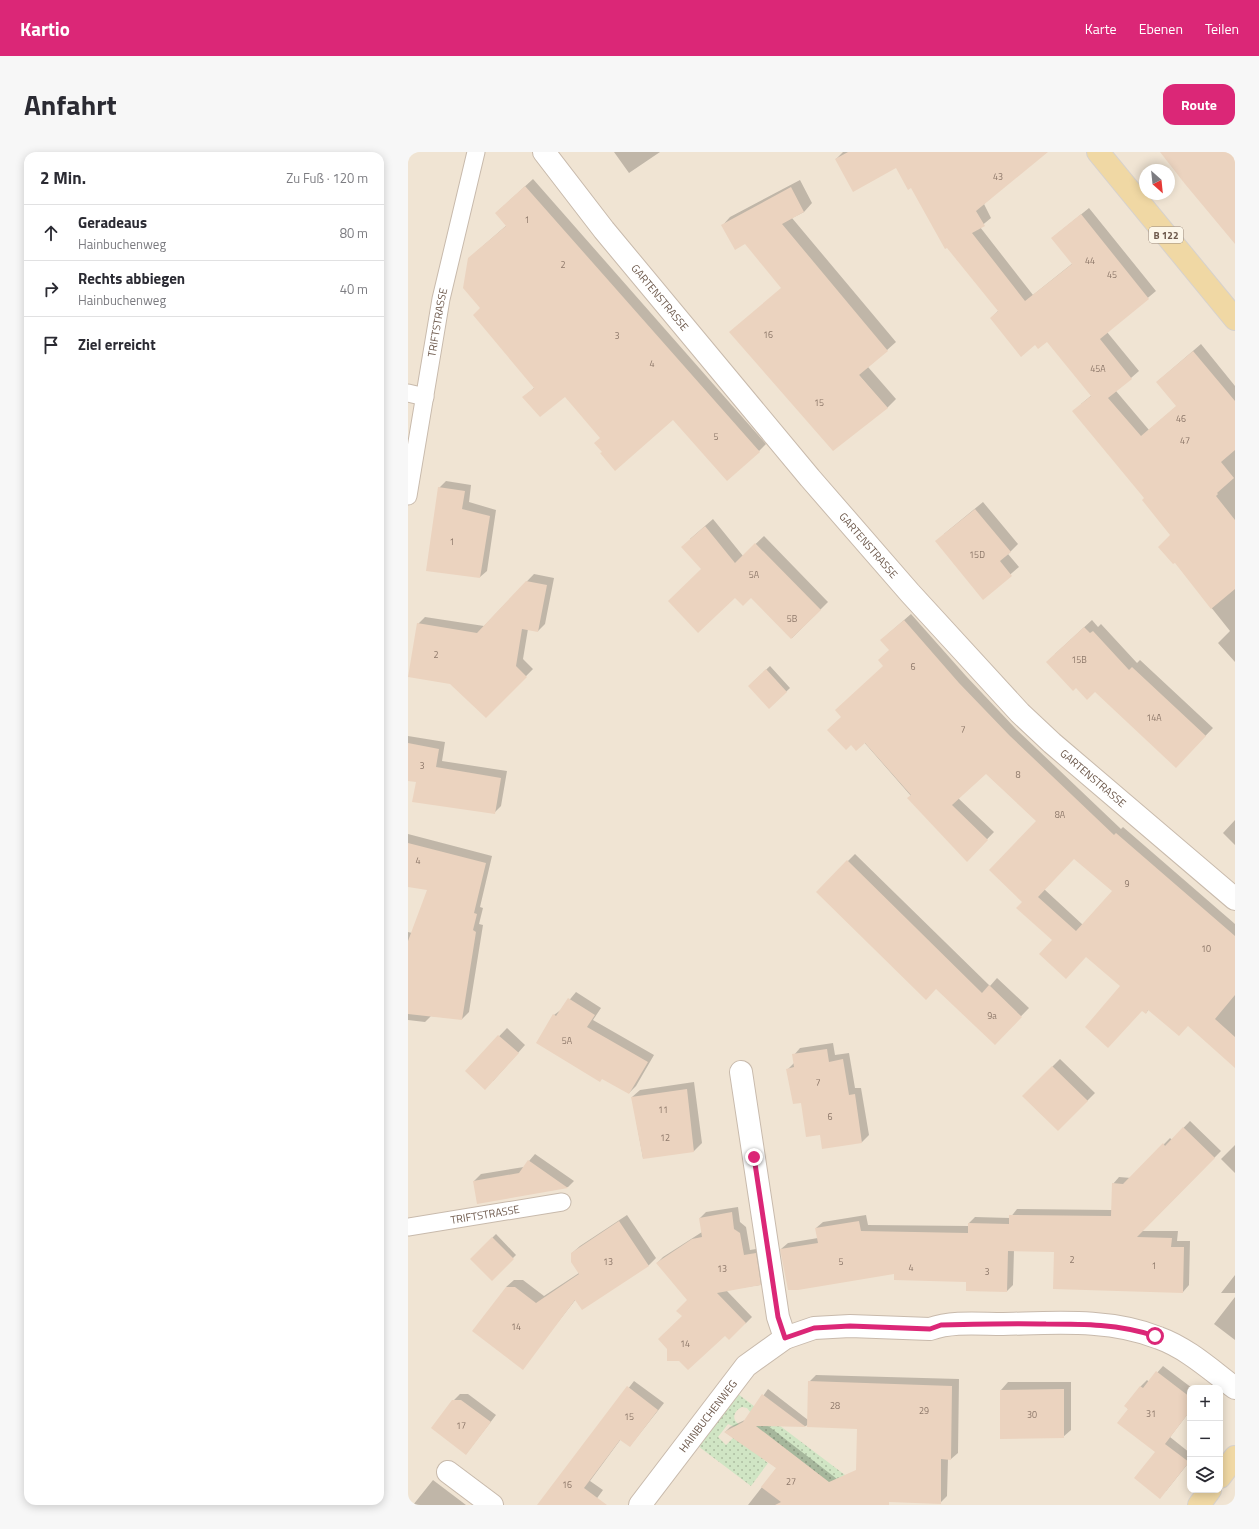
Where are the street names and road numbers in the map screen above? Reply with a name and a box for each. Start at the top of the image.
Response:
road number: B 122 [1149,227,1183,243]
street label: GARTENSTRASSE [628,261,692,334]
street label: TRIFTSTRASSE [423,286,451,358]
street label: GARTENSTRASSE [835,509,902,582]
street label: GARTENSTRASSE [1057,745,1130,811]
street label: TRIFTSTRASSE [449,1201,521,1228]
street label: HAINBUCHENWEG [675,1376,741,1456]

